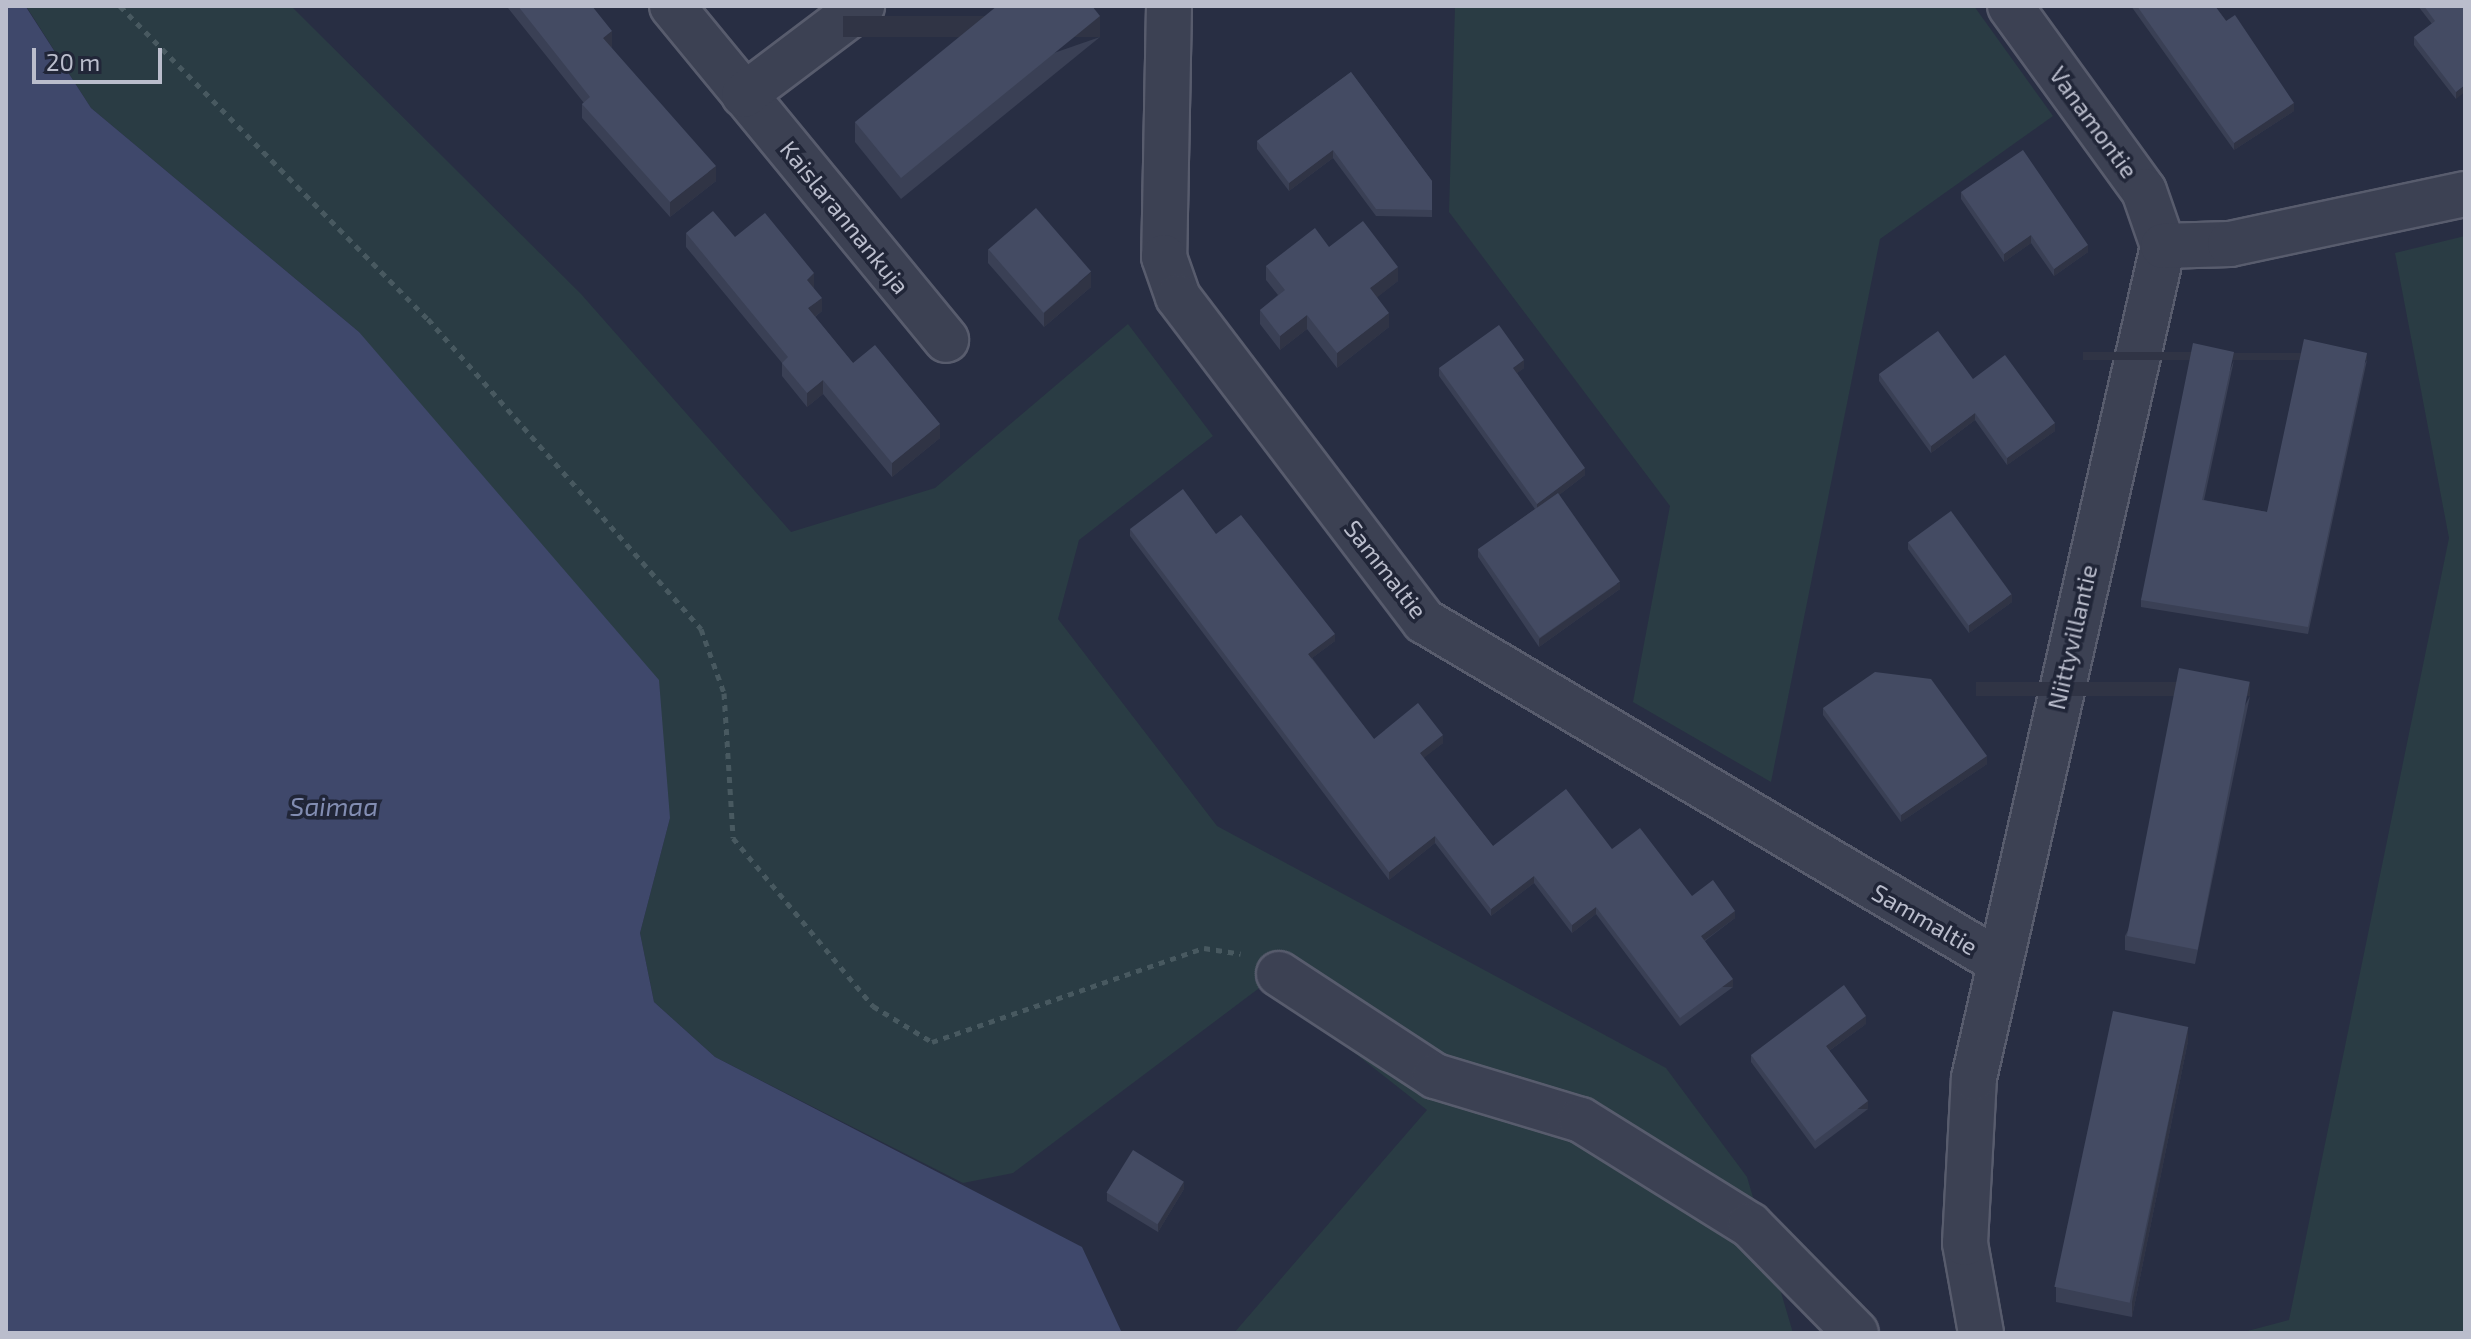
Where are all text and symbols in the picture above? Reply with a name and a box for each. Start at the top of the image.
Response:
scale bar [36,32,166,82]
text: 20 m [46,47,100,76]
street label: Vanamontie [2044,61,2144,183]
street label: Kaislarannankuja [774,135,916,299]
street label: Sammaltie [1339,514,1433,624]
street label: Niittyvillantie [2041,562,2103,712]
water label: Saimaa [290,790,378,822]
street label: Sammaltie [1867,877,1983,961]

